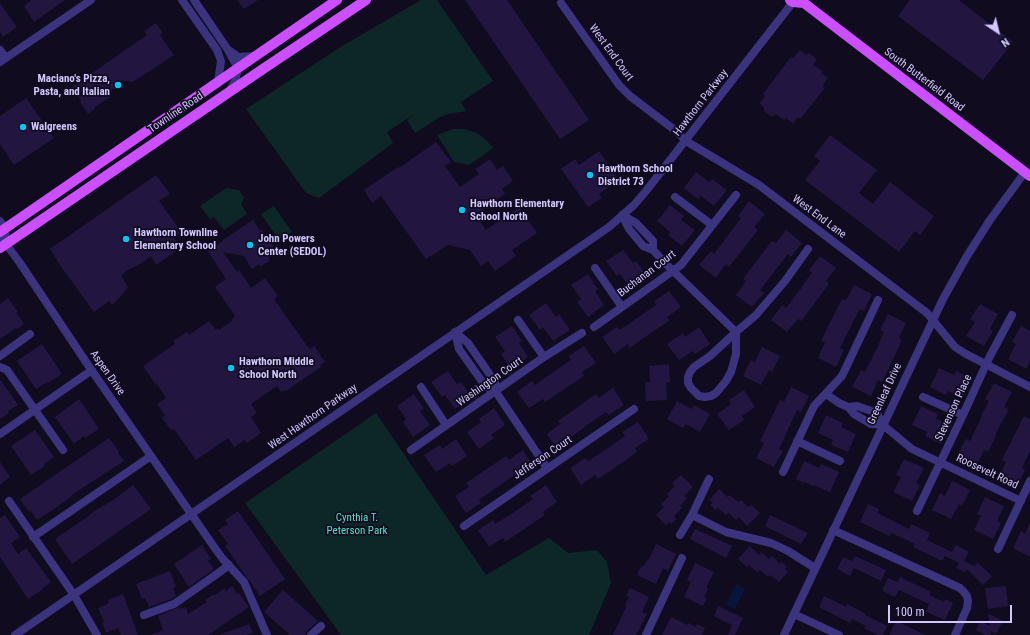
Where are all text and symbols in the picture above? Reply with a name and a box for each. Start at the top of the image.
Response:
north arrow [978,12,1018,52]
street label: West End Court [586,22,636,84]
text: N [999,35,1012,49]
street label: South Butterfield Road [881,46,967,114]
street label: Hawthorn Parkway [671,67,731,139]
place label: Maciano's Pizza, Pasta, and Italian [34,72,110,98]
marker: Maciano's Pizza, Pasta, and Italian [113,80,123,90]
street label: Townline Road [146,90,206,136]
place label: Walgreens [31,120,77,134]
marker: Walgreens [18,122,28,132]
place label: Hawthorn School District 73 [598,162,673,188]
marker: Hawthorn School District 73 [585,170,595,180]
street label: West End Lane [790,192,848,242]
place label: Hawthorn Elementary School North [470,197,564,223]
marker: Hawthorn Elementary School North [457,205,467,215]
place label: Hawthorn Townline Elementary School [134,226,218,252]
place label: John Powers Center (SEDOL) [258,232,326,258]
marker: Hawthorn Townline Elementary School [121,234,131,244]
marker: John Powers Center (SEDOL) [245,240,255,250]
street label: Buchanan Court [615,248,679,300]
street label: Aspen Drive [87,348,127,398]
street label: Washington Court [454,354,526,410]
place label: Hawthorn Middle School North [239,355,314,381]
street label: Greenleaf Drive [865,361,905,427]
marker: Hawthorn Middle School North [226,363,236,373]
street label: Stevenson Place [933,373,975,443]
street label: West Hawthorn Parkway [266,381,360,453]
street label: Jefferson Court [511,433,575,483]
street label: Roosevelt Road [954,452,1020,492]
park label: Cynthia T. Peterson Park [327,511,387,537]
scale bar [890,597,1014,623]
text: 100 m [895,605,925,619]

